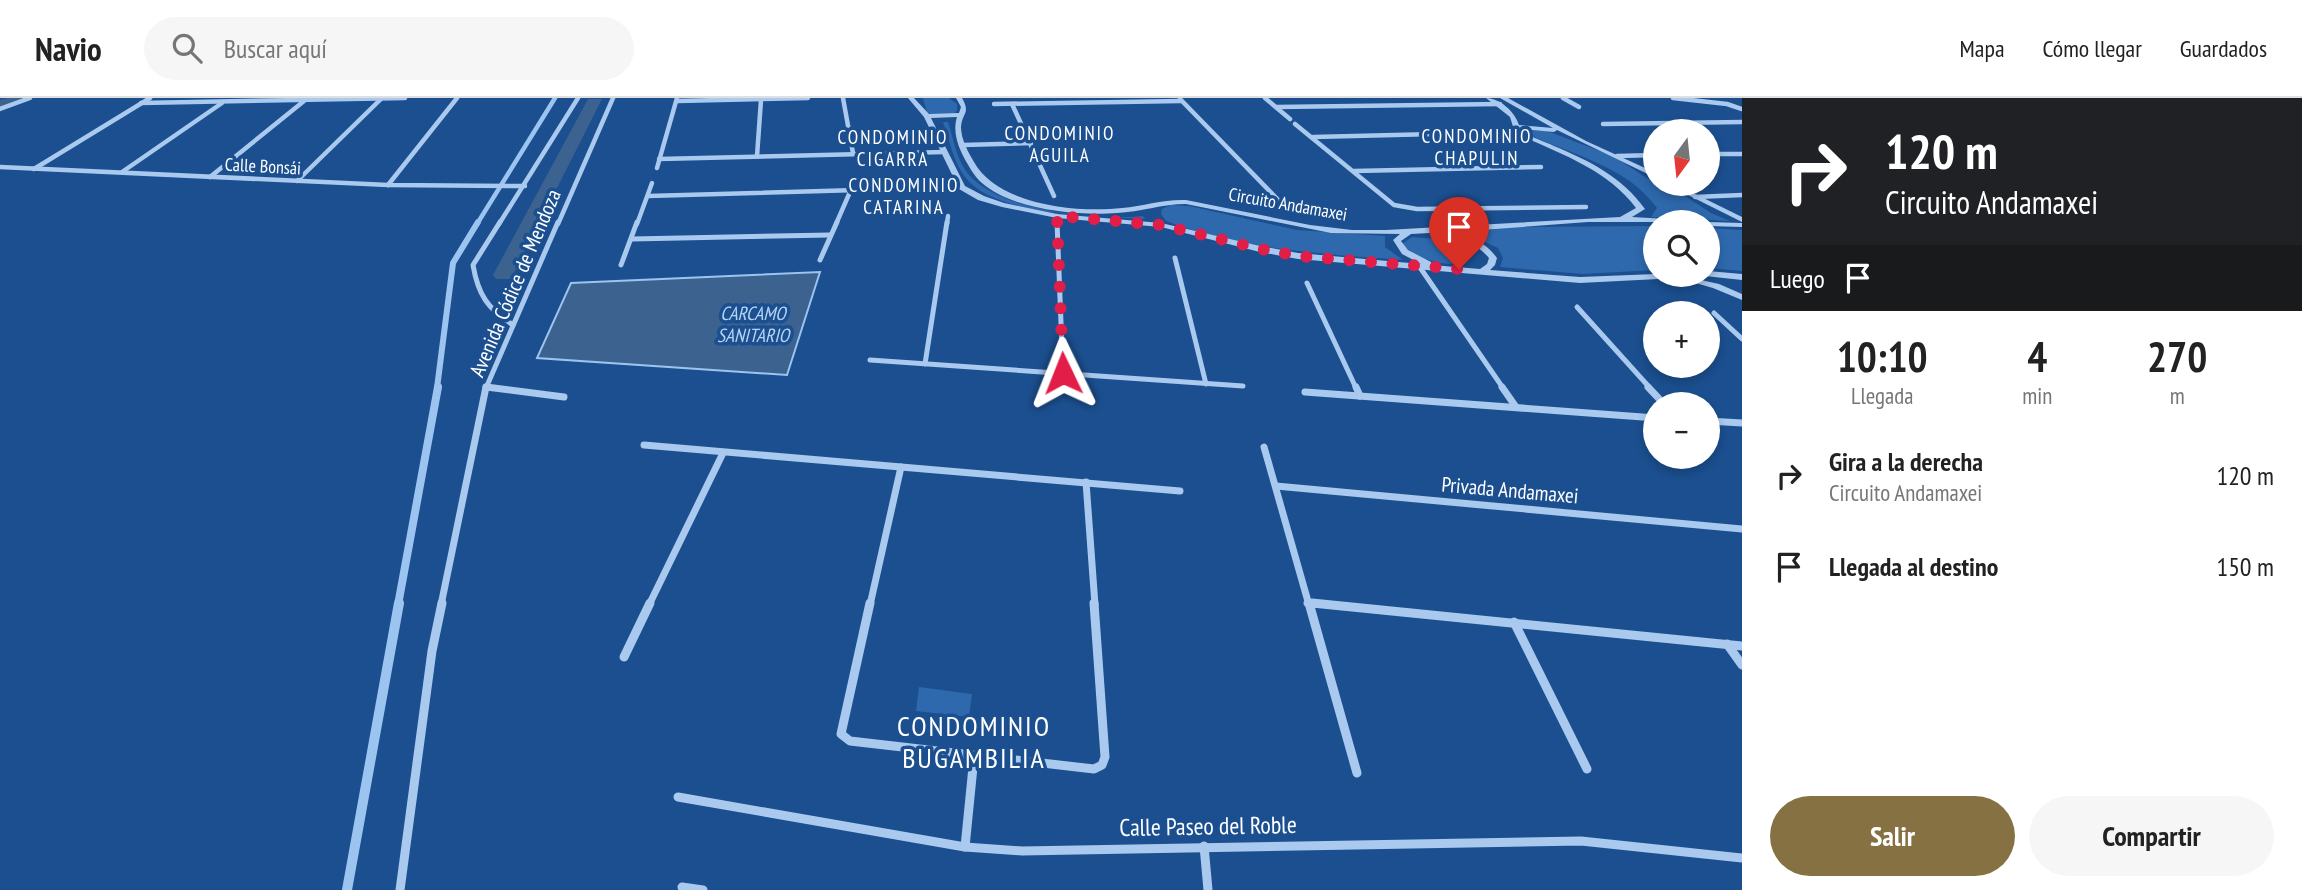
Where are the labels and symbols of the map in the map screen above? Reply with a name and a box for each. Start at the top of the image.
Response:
north arrow [1643,119,1720,196]
district label: CONDOMINIO AGUILA [1005,121,1115,167]
district label: CONDOMINIO CHAPULIN [1422,124,1532,170]
district label: CONDOMINIO CIGARRA [838,125,948,171]
street label: Calle Bonsái [224,153,302,179]
district label: CONDOMINIO CATARINA [849,173,959,219]
street label: Circuito Andamaxei [1227,182,1349,226]
street label: Avenida Códice de Mendoza [463,185,567,381]
pin [1429,197,1489,269]
water label: CARCAMO SANITARIO [717,301,791,347]
position arrow [1026,336,1100,410]
street label: Privada Andamaxei [1440,471,1580,509]
district label: CONDOMINIO BUGAMBILIA [897,707,1051,776]
street label: Calle Paseo del Roble [1119,809,1297,843]

